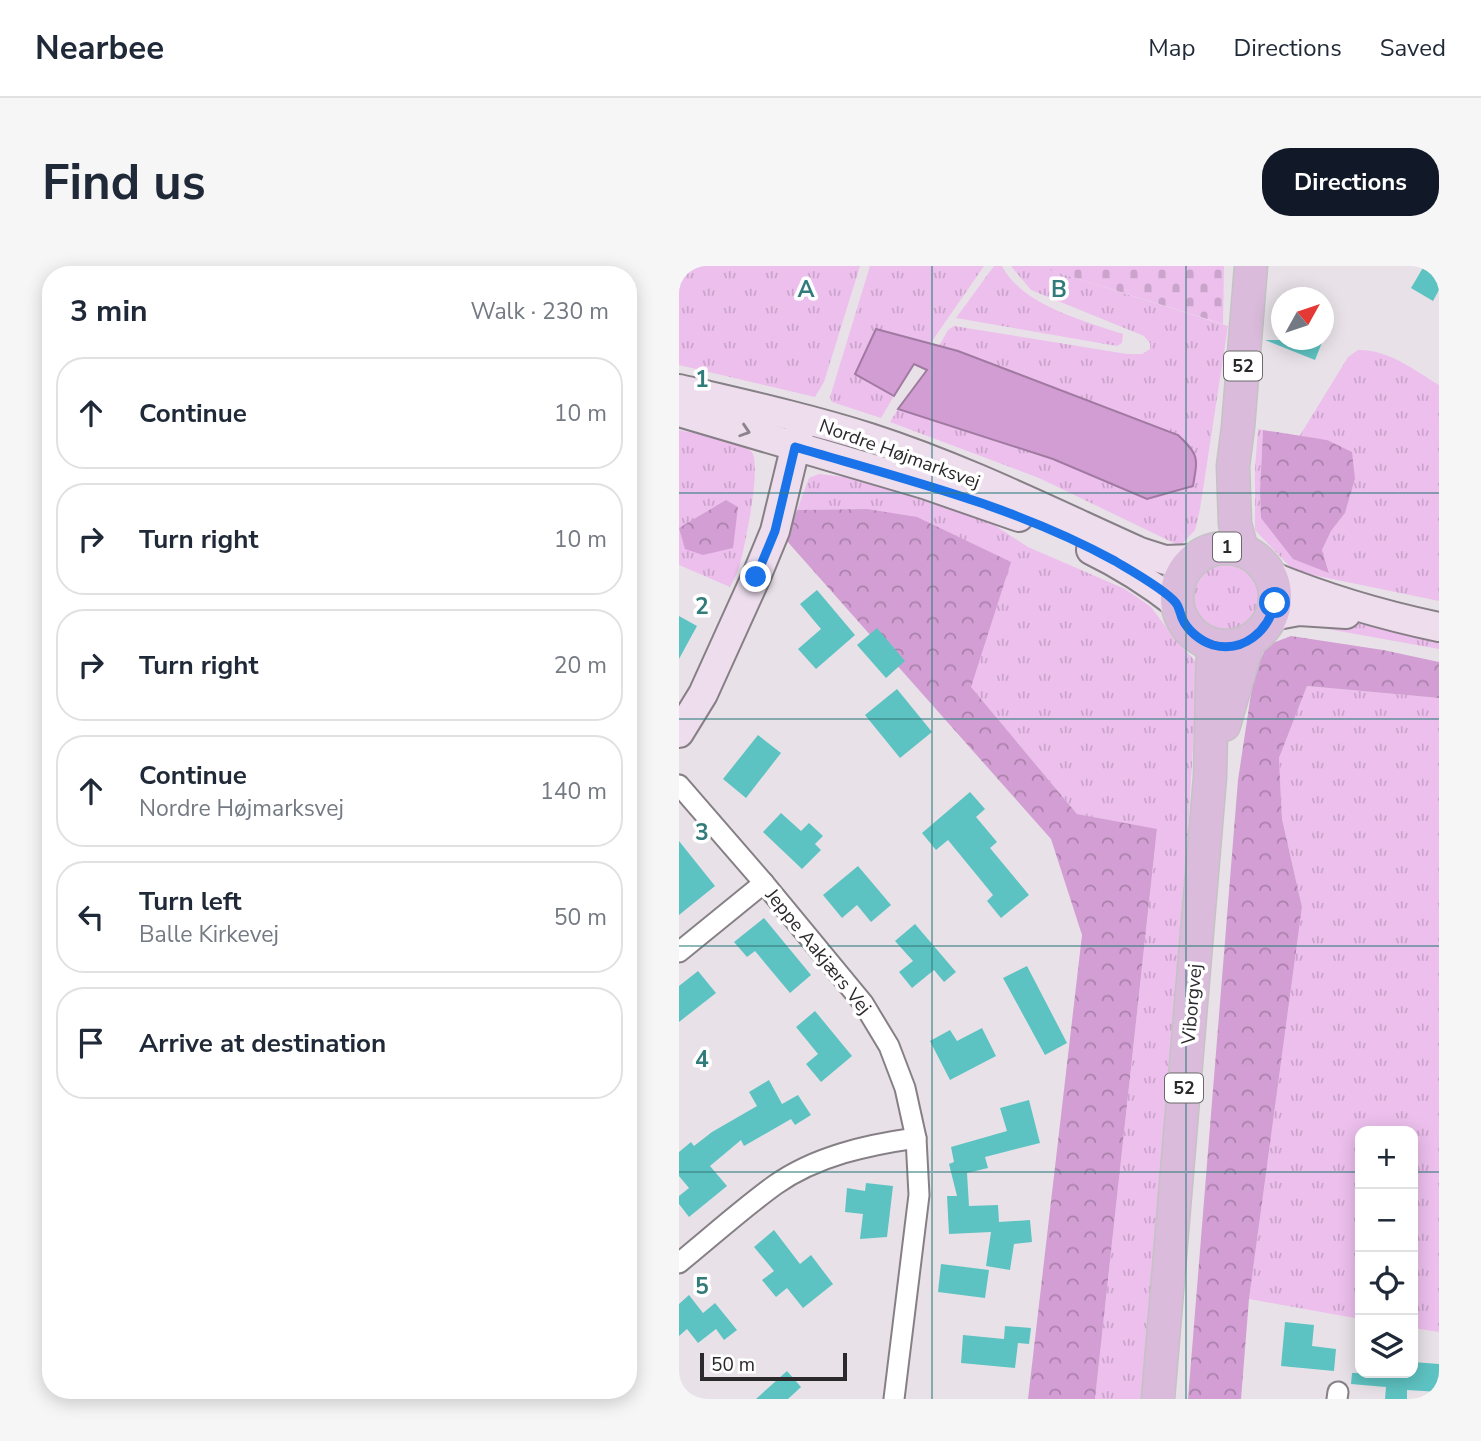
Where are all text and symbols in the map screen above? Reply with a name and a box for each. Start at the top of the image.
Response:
text: Nearbee [35,26,164,71]
text: Map [1148,32,1195,64]
text: Directions [1233,32,1342,64]
text: Saved [1380,32,1446,64]
button: Directions [1262,148,1439,216]
text: Find us [42,149,206,216]
text: A [797,274,815,305]
text: B [1051,274,1067,305]
north arrow [1271,287,1334,350]
text: 3 min [70,291,148,332]
text: Walk · 230 m [470,296,609,327]
road number: 52 [1224,352,1262,380]
text: 1 [695,364,709,395]
icon: ahead [72,394,110,432]
text: Continue [139,396,247,431]
text: 10 m [554,398,607,429]
street label: Nordre Højmarksvej [816,413,984,495]
one-way arrow [738,422,750,437]
icon: right [72,520,110,558]
text: Turn right [139,522,258,557]
text: 10 m [554,524,607,555]
road number: 1 [1213,533,1241,562]
route end [740,561,771,592]
route start [1259,587,1290,618]
text: 2 [695,591,709,622]
icon: right [72,646,110,684]
text: Turn right [139,648,258,683]
text: 20 m [554,650,607,681]
text: Continue [139,758,247,793]
icon: ahead [72,772,110,810]
text: 140 m [540,776,607,807]
text: Nordre Højmarksvej [139,793,344,824]
text: 3 [695,817,709,848]
street label: Jeppe Aakjærs Vej [759,882,877,1020]
text: Turn left [139,884,242,919]
icon: left [72,898,110,936]
text: 50 m [554,902,607,933]
text: Balle Kirkevej [139,919,279,950]
street label: Viborgvej [1175,963,1208,1047]
icon: arrive [72,1024,110,1062]
text: Arrive at destination [139,1026,386,1061]
text: 4 [695,1044,709,1075]
road number: 52 [1165,1074,1203,1102]
map controls [1355,1126,1418,1378]
button: + [1355,1126,1418,1189]
button: − [1355,1189,1418,1252]
button: locate [1355,1252,1418,1315]
text: 5 [695,1271,709,1302]
button: layers [1355,1315,1418,1378]
scale bar [700,1350,847,1382]
text: 50 m [711,1352,755,1378]

